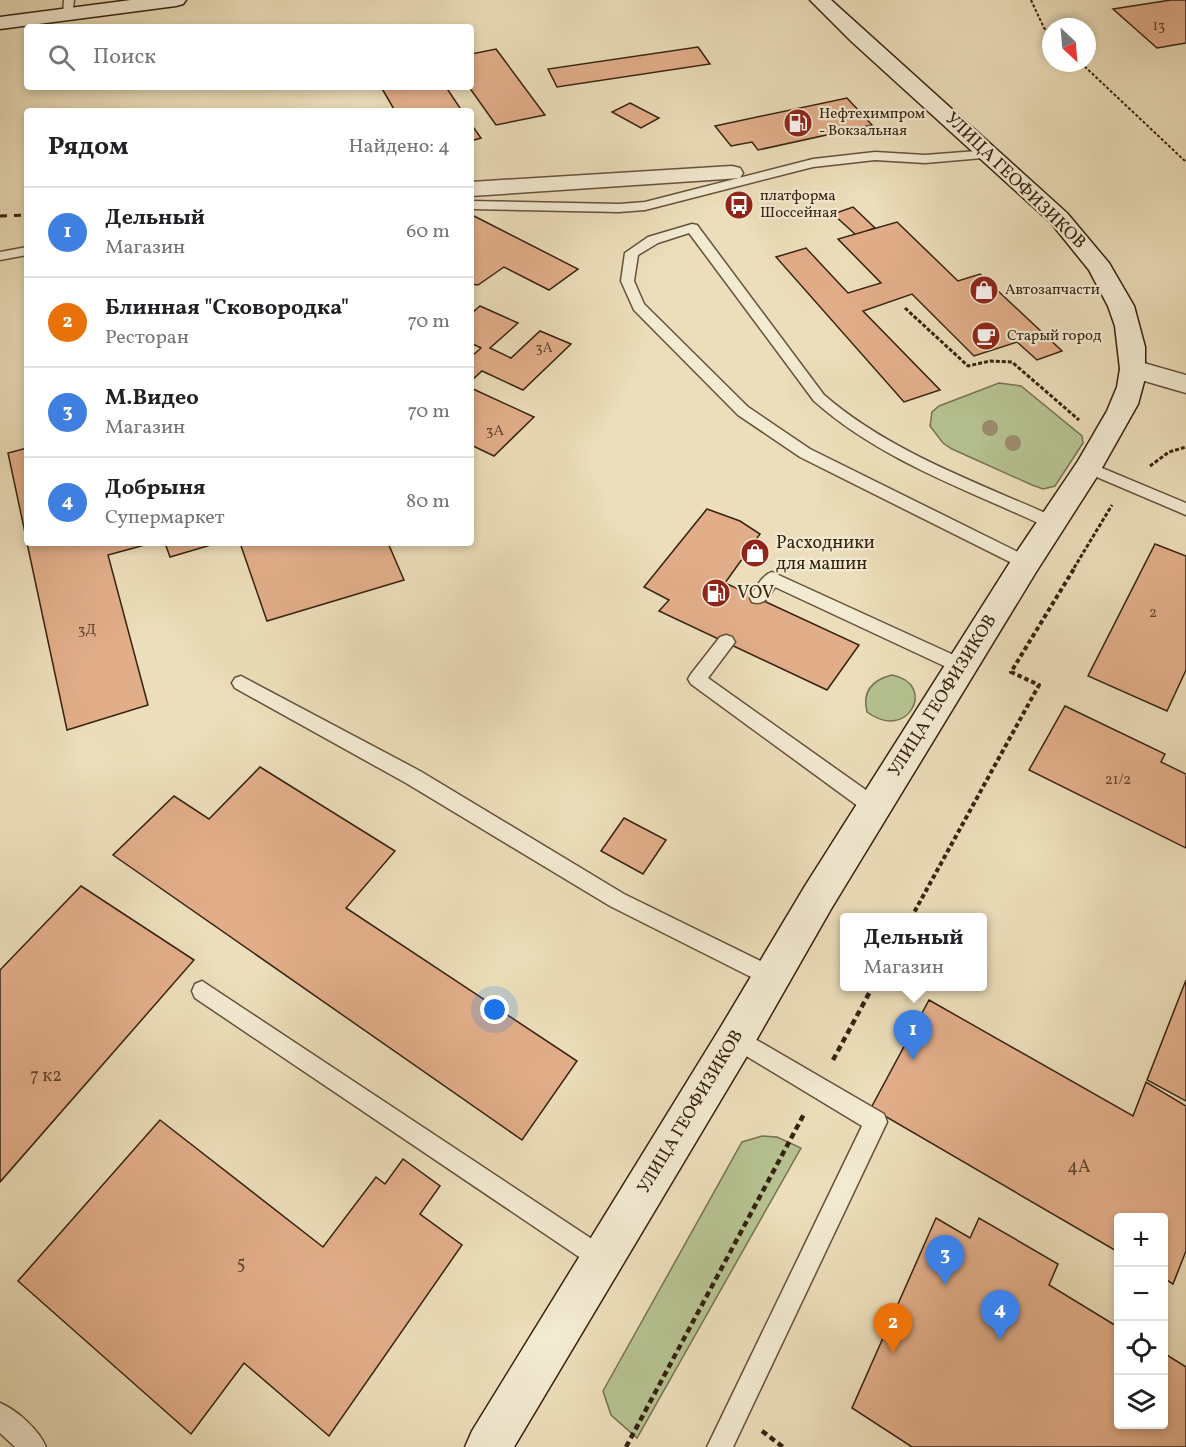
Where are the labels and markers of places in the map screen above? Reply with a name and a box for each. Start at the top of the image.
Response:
place label: Нефтехимпром - Вокзальная [819,104,925,142]
fuel station icon: Нефтехимпром - Вокзальная [782,107,814,139]
place label: платформа Шоссейная [760,186,837,224]
bus stop icon: платформа Шоссейная [723,189,755,221]
shop icon: Автозапчасти [968,274,1000,306]
place label: Автозапчасти [1005,280,1100,301]
cafe icon: Старый город [970,320,1002,352]
place label: Старый город [1007,326,1102,347]
place label: Расходники для машин [776,531,875,577]
shop icon: Расходники для машин [739,537,771,569]
fuel station icon: VOV [700,577,732,609]
place label: VOV [737,581,774,606]
pin: 1 [894,1010,932,1060]
pin: 3 [926,1236,964,1285]
pin: 4 [980,1290,1020,1340]
pin: 2 [874,1304,912,1353]

